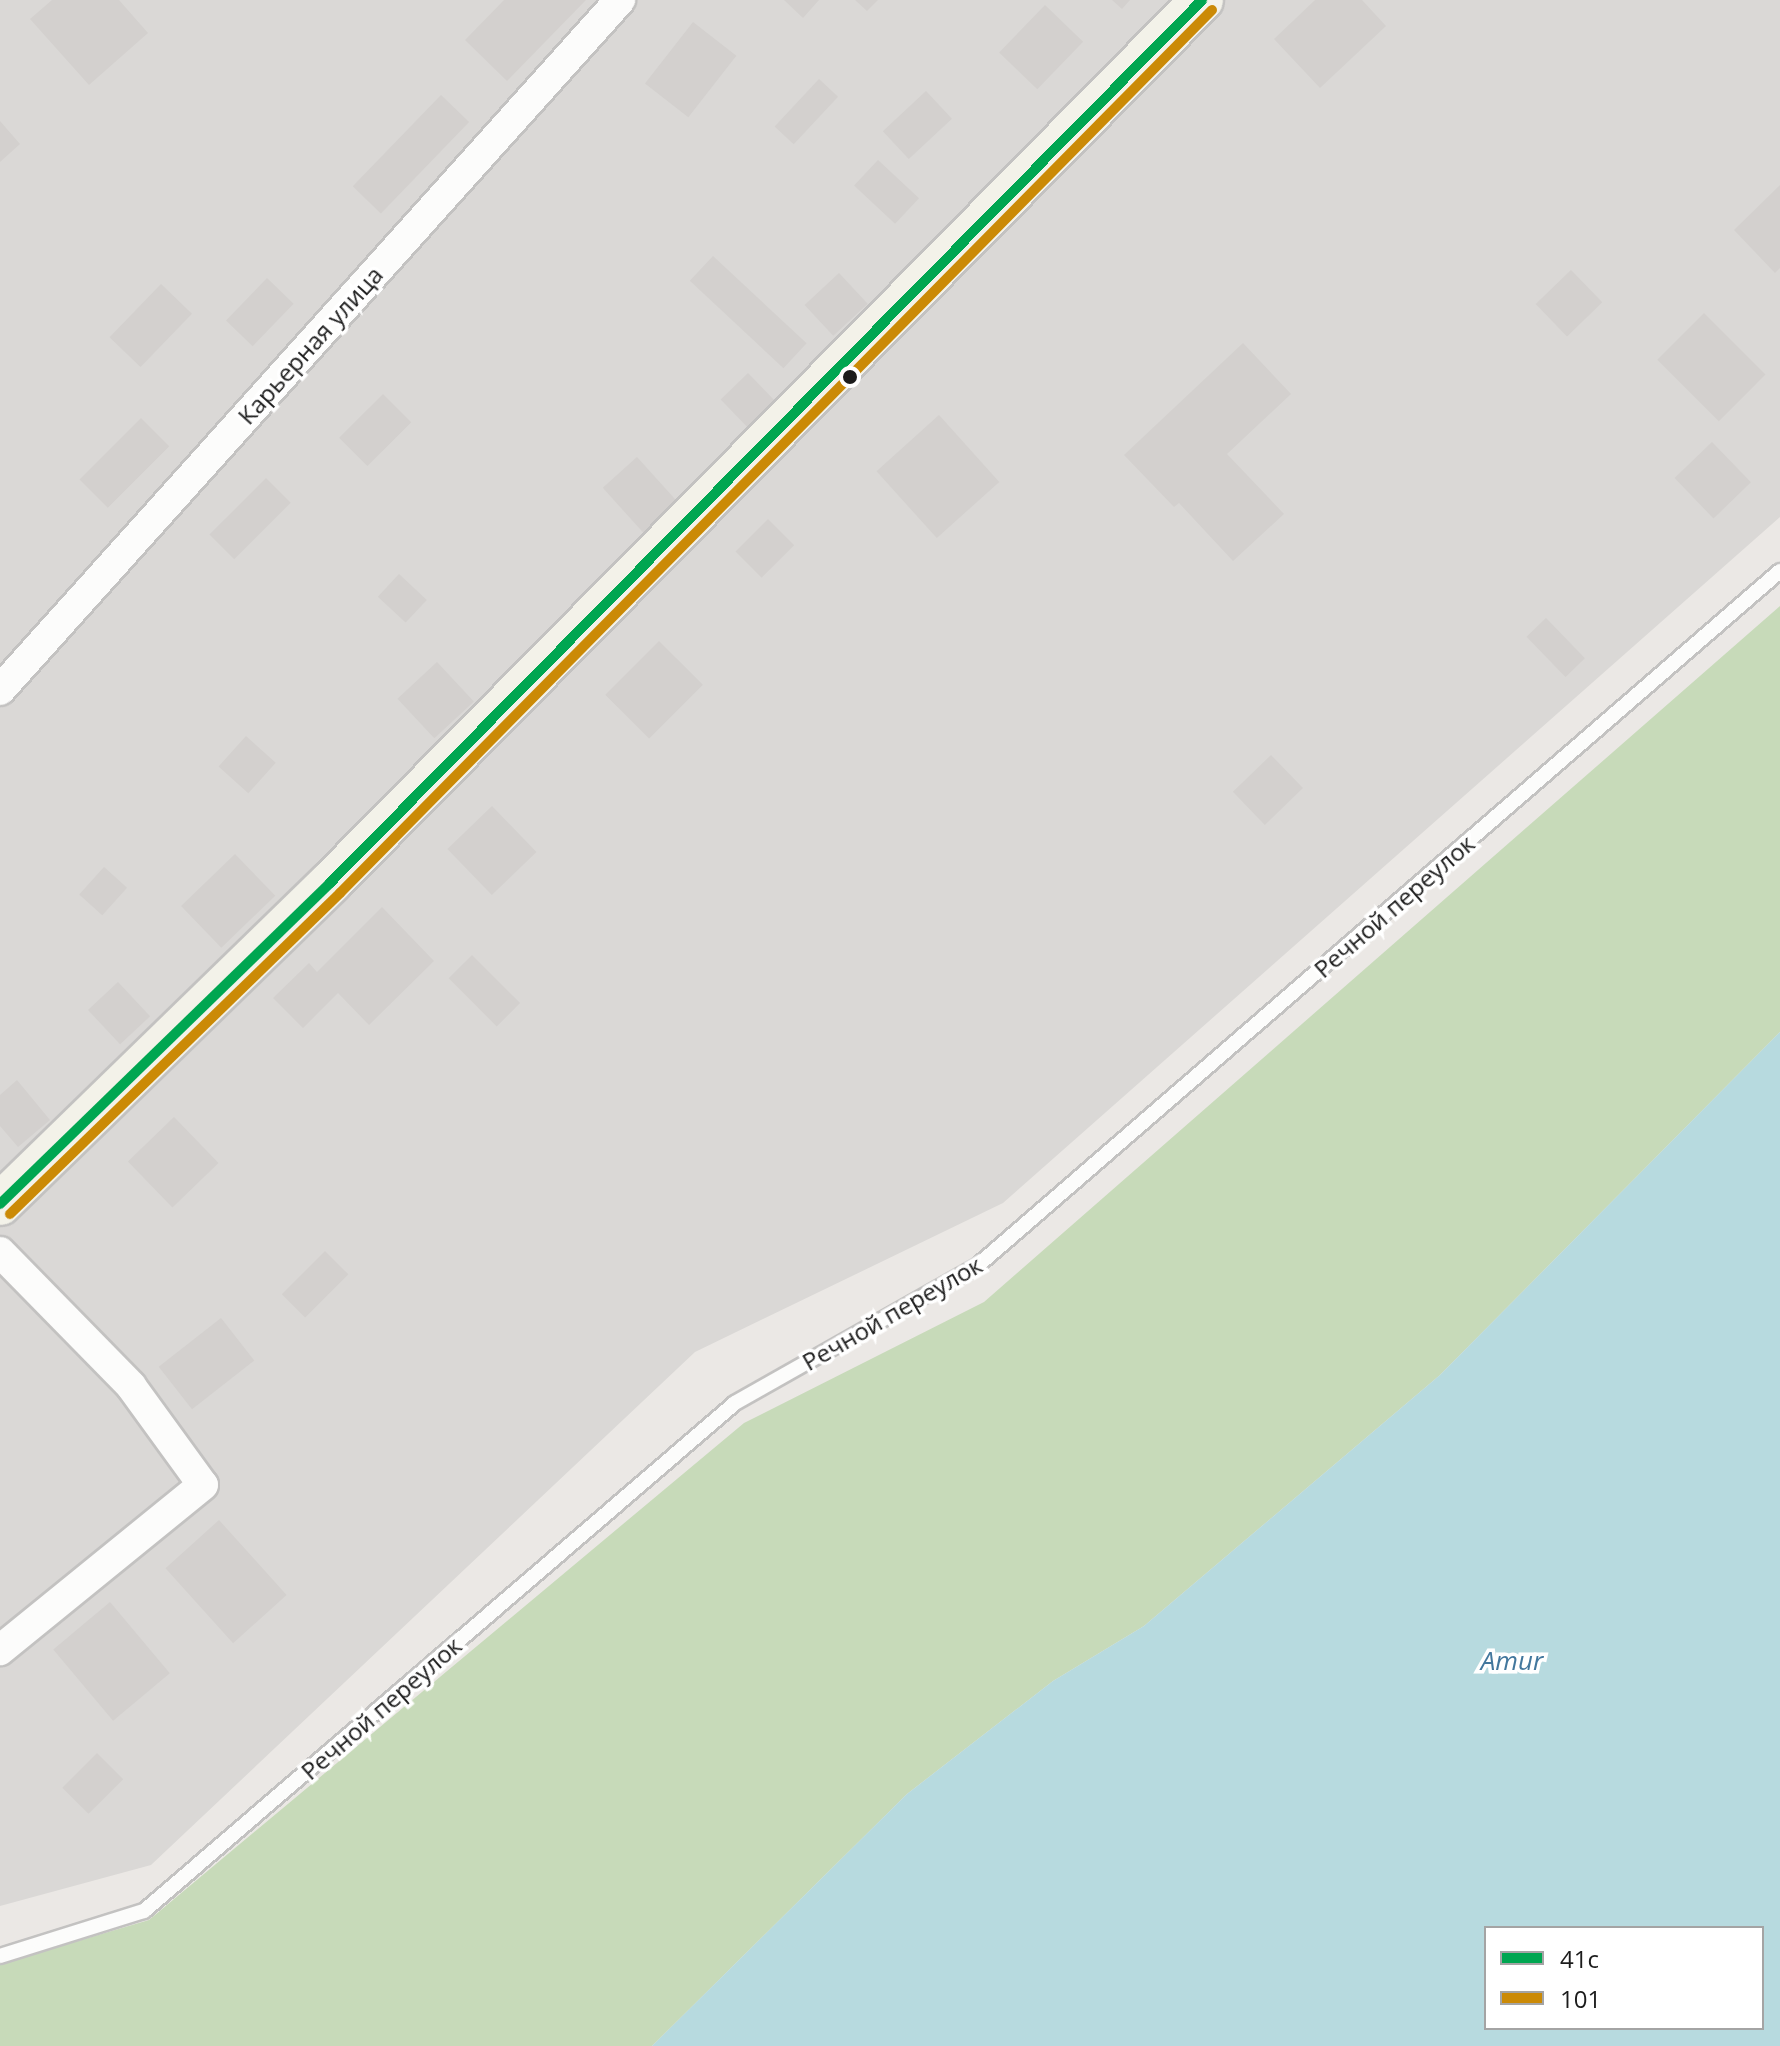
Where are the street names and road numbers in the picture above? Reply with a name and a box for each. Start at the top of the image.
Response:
street label: Карьерная улица [232,260,388,430]
street label: Речной переулок [1308,829,1480,983]
street label: Речной переулок [797,1250,987,1376]
street label: Речной переулок [295,1631,467,1785]

